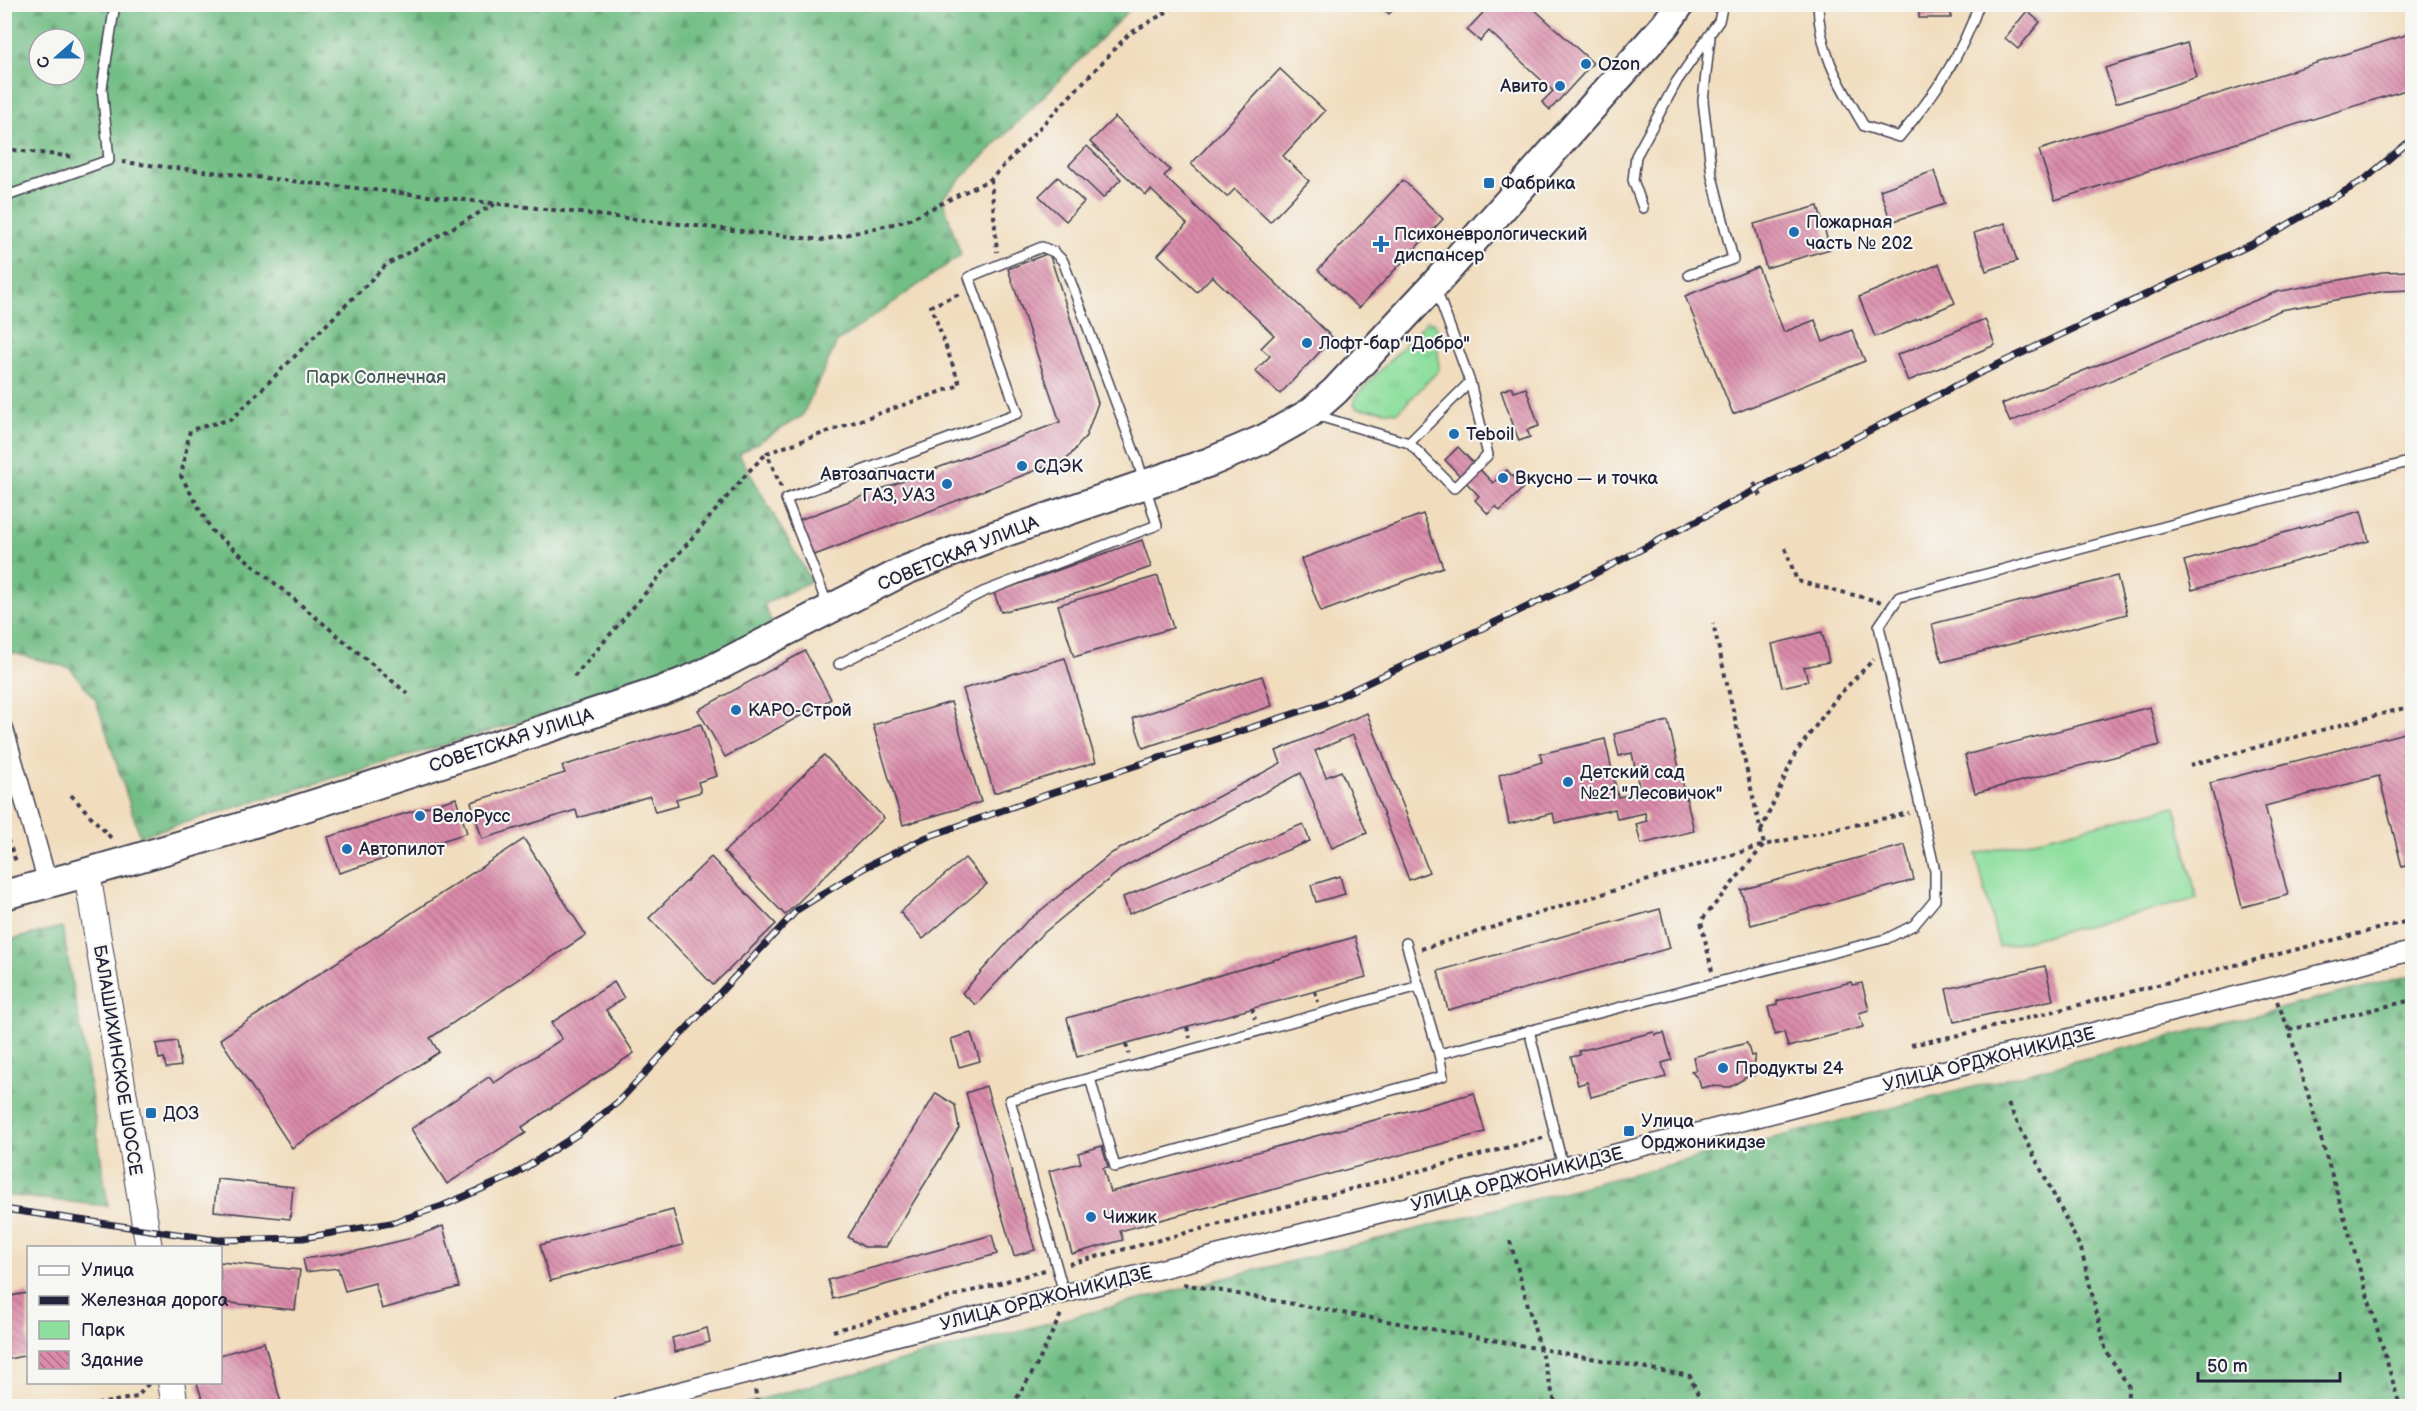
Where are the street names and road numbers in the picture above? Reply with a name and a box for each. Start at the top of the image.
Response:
street label: СОВЕТСКАЯ УЛИЦА [875,512,1042,595]
street label: СОВЕТСКАЯ УЛИЦА [426,704,596,777]
street label: БАЛАШИХИНСКОЕ ШОССЕ [89,943,146,1177]
street label: УЛИЦА ОРДЖОНИКИДЗЕ [1881,1023,2097,1096]
street label: УЛИЦА ОРДЖОНИКИДЗЕ [1409,1143,1625,1216]
street label: УЛИЦА ОРДЖОНИКИДЗЕ [938,1262,1154,1335]

